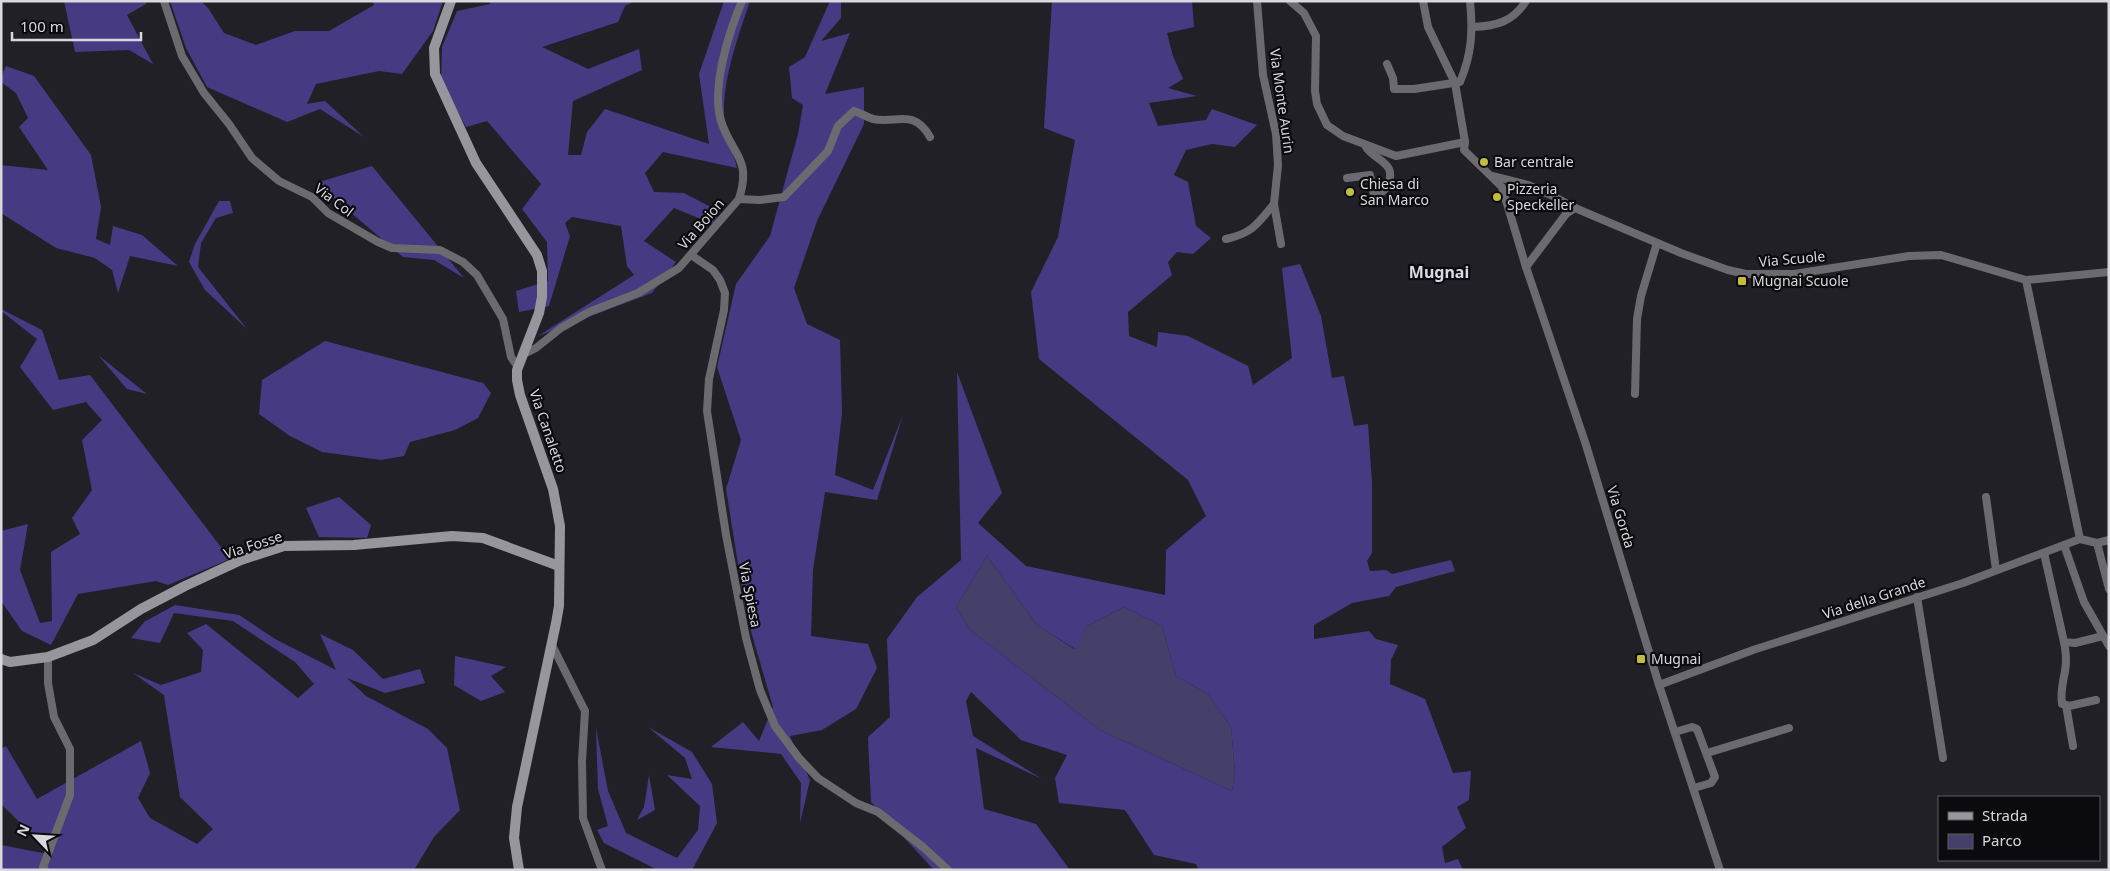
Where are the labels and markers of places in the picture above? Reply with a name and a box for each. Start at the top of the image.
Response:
place label: Bar centrale [1494,152,1574,171]
marker: Bar centrale [1478,156,1490,168]
place label: Chiesa di San Marco [1360,174,1429,209]
place label: Pizzeria Speckeller [1507,179,1574,214]
marker: Chiesa di San Marco [1344,186,1356,198]
marker: Pizzeria Speckeller [1491,191,1503,203]
place label: Mugnai Scuole [1752,271,1849,290]
marker: Mugnai Scuole [1736,275,1748,287]
place label: Mugnai [1651,649,1701,668]
marker: Mugnai [1635,653,1647,665]

